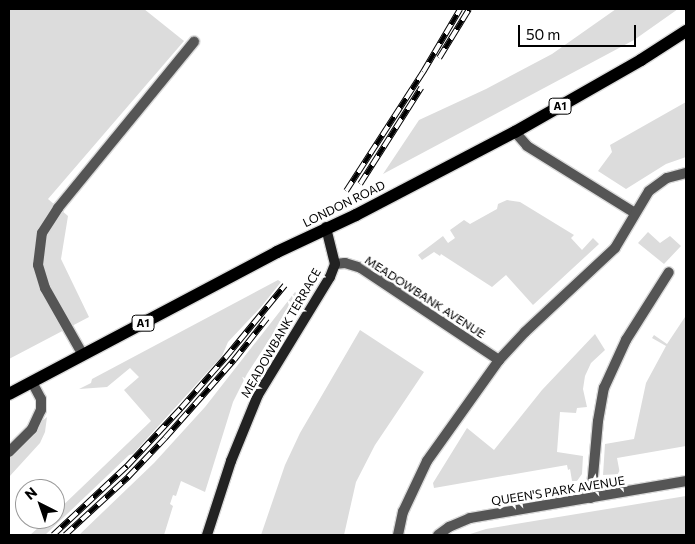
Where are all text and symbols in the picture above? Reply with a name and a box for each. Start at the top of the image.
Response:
scale bar [520,15,638,47]
text: 50 m [526,25,560,43]
road number: A1 [548,98,572,114]
street label: LONDON ROAD [300,178,388,230]
street label: MEADOWBANK AVENUE [362,253,488,341]
street label: MEADOWBANK TERRACE [238,266,324,400]
road number: A1 [130,314,156,332]
street label: QUEEN'S PARK AVENUE [490,473,626,509]
north arrow [15,479,65,529]
text: N [21,483,40,503]

